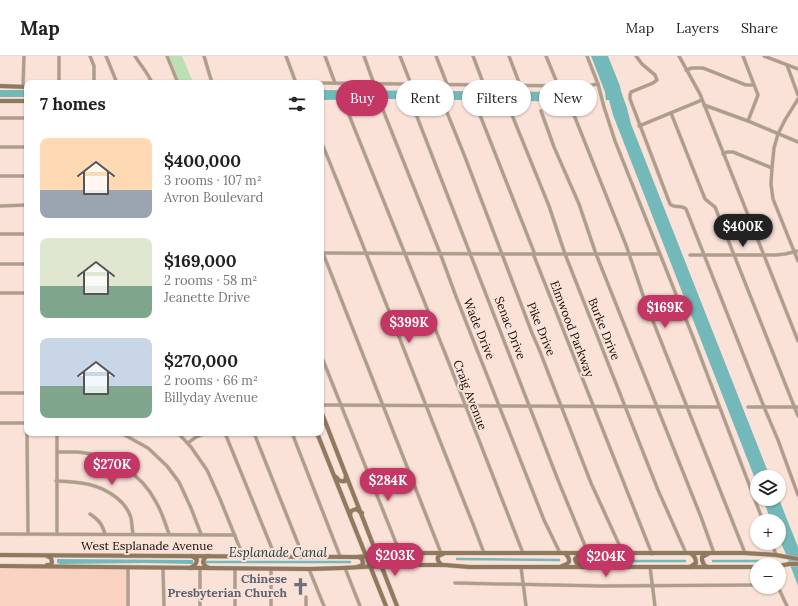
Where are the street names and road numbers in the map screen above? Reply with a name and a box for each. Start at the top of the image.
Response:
street label: Elmwood Parkway [547,278,598,380]
street label: Senac Drive [492,294,530,362]
street label: Wade Drive [460,296,499,362]
street label: Burke Drive [585,296,624,363]
street label: Pike Drive [524,300,559,358]
street label: Craig Avenue [450,358,491,432]
street label: West Esplanade Avenue [81,538,214,553]

